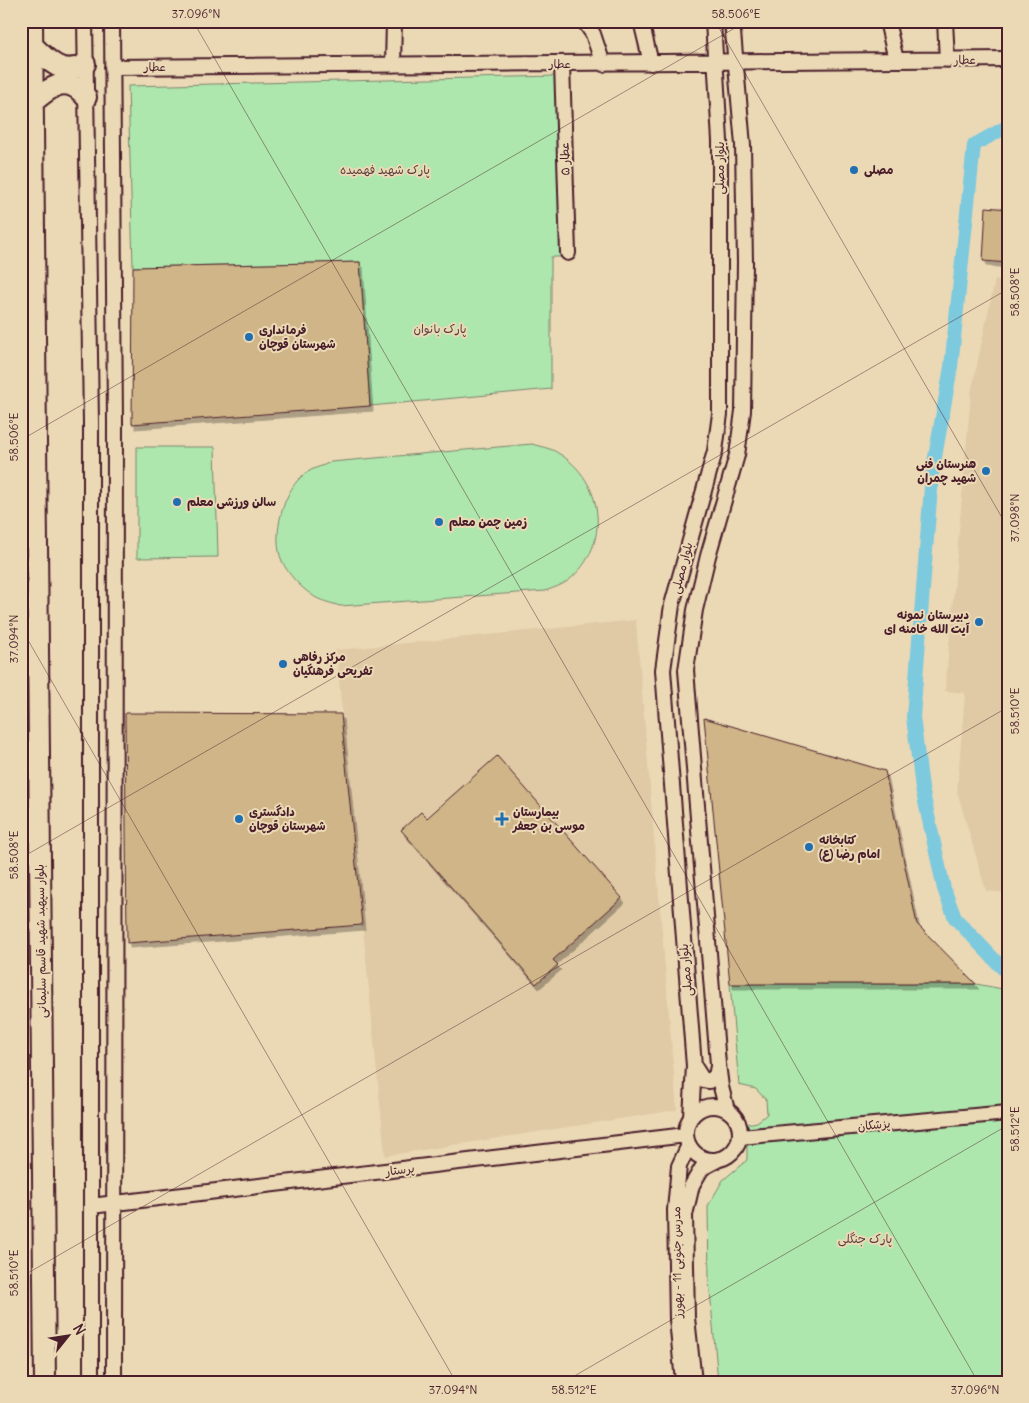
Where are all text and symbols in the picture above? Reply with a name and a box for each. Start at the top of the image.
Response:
text: 37.096°N [171,6,221,21]
text: 58.506°E [711,6,761,21]
street label: عطار [953,52,976,67]
street label: عطار [548,56,571,71]
street label: عطار [143,59,166,74]
street label: عطار ۵ [556,142,573,176]
street label: بلوار مصلی [712,142,728,194]
park label: پارک شهید فهمیده [340,162,430,178]
place label: مصلی [864,162,894,178]
marker: مصلی [848,164,860,176]
text: 58.508°E [1007,267,1022,317]
park label: پارک بانوان [413,321,467,337]
place label: فرمانداری شهرستان قوچان [259,322,335,352]
marker: فرمانداری شهرستان قوچان [243,331,255,343]
text: 58.506°E [6,412,21,462]
place label: هنرستان فنی شهید چمران [916,456,976,486]
marker: هنرستان فنی شهید چمران [980,465,992,477]
text: 37.098°N [1007,493,1022,543]
place label: سالن ورزشی معلم [187,494,276,511]
marker: سالن ورزشی معلم [171,496,183,508]
place label: زمین چمن معلم [449,514,528,531]
marker: زمین چمن معلم [433,516,445,528]
street label: بلوار مصلی [667,540,697,596]
place label: دبیرستان نمونه آیت الله خامنه ای [884,607,970,636]
text: 37.094°N [6,614,21,664]
marker: دبیرستان نمونه آیت الله خامنه ای [973,616,985,628]
place label: مرکز رفاهی تفریحی فرهنگیان [293,649,373,679]
marker: مرکز رفاهی تفریحی فرهنگیان [277,658,289,670]
text: 58.510°E [1007,688,1022,734]
place label: دادگستری شهرستان قوچان [249,804,325,834]
place label: بیمارستان موسی بن جعفر [512,804,585,834]
marker: بیمارستان موسی بن جعفر [495,812,509,826]
marker: دادگستری شهرستان قوچان [233,813,245,825]
text: 58.508°E [6,830,21,880]
place label: کتابخانه امام رضا (ع) [819,832,880,863]
marker: کتابخانه امام رضا (ع) [803,841,815,853]
street label: بلوار سپهبد شهید قاسم سلیمانی [32,864,51,1018]
street label: بلوار مصلی [676,943,696,997]
text: 58.512°E [1007,1106,1022,1152]
street label: پزشکان [857,1116,891,1134]
street label: پرستار [384,1160,415,1180]
street label: مدرس جنوبی 11 - بهورز [668,1206,686,1319]
park label: پارک جنگلی [838,1231,892,1247]
text: 58.510°E [6,1250,21,1296]
north arrow [42,1310,92,1360]
text: N [69,1321,89,1338]
text: 37.094°N [428,1382,478,1397]
text: 58.512°E [551,1382,597,1397]
text: 37.096°N [950,1382,1000,1397]

